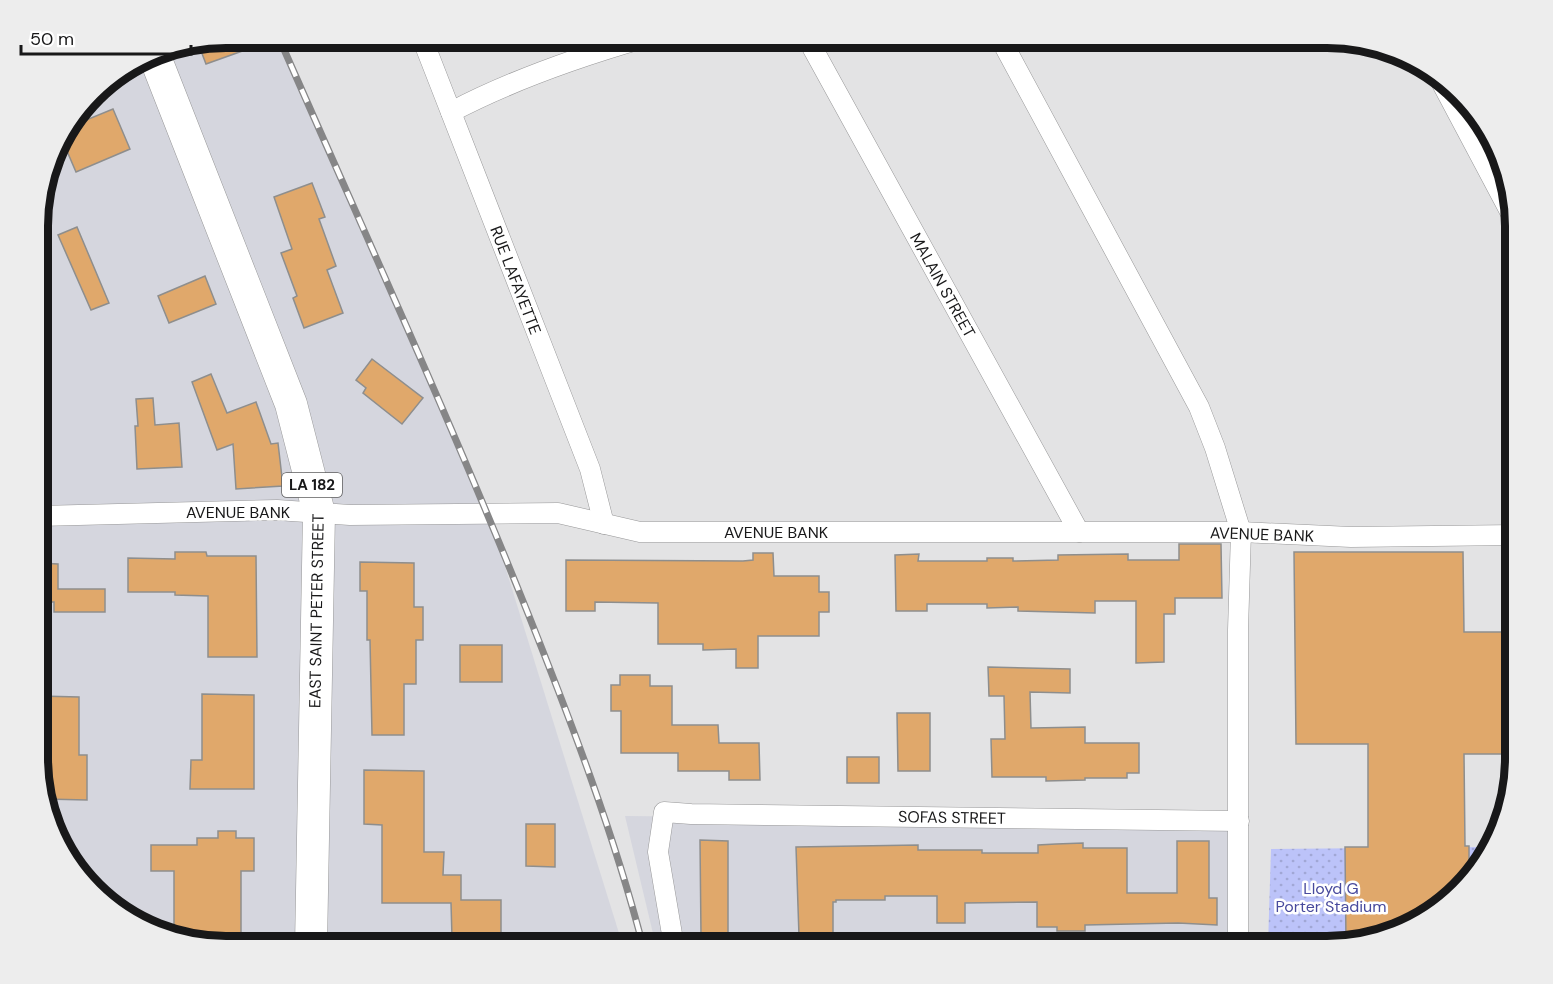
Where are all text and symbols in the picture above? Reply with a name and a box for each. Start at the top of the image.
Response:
scale bar [21,18,190,56]
text: 50 m [30,27,74,51]
street label: RUE LAFAYETTE [485,223,546,337]
street label: MALAIN STREET [905,229,980,341]
road number: LA 182 [282,473,342,497]
street label: AVENUE BANK [186,502,290,523]
street label: EAST SAINT PETER STREET [304,514,329,708]
street label: AVENUE BANK [724,522,828,543]
street label: AVENUE BANK [1210,522,1314,547]
street label: SOFAS STREET [898,806,1006,829]
park label: Lloyd G Porter Stadium [1275,878,1387,917]

